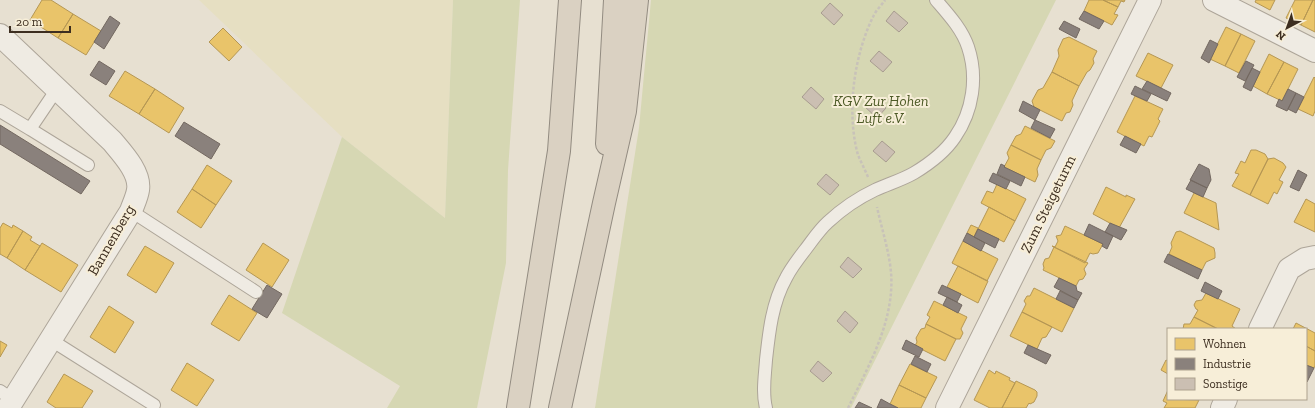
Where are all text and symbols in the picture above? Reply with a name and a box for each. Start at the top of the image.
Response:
scale bar [10,8,70,34]
north arrow [1267,8,1307,48]
text: 20 m [16,15,43,29]
text: N [1273,27,1288,43]
park label: KGV Zur Hohen Luft e.V. [833,92,929,127]
street label: Zum Steigeturm [1017,152,1079,256]
street label: Bannenberg [84,201,138,279]
legend [1167,328,1307,400]
text: Wohnen [1203,337,1246,351]
text: Industrie [1203,357,1251,371]
text: Sonstige [1203,377,1248,391]

